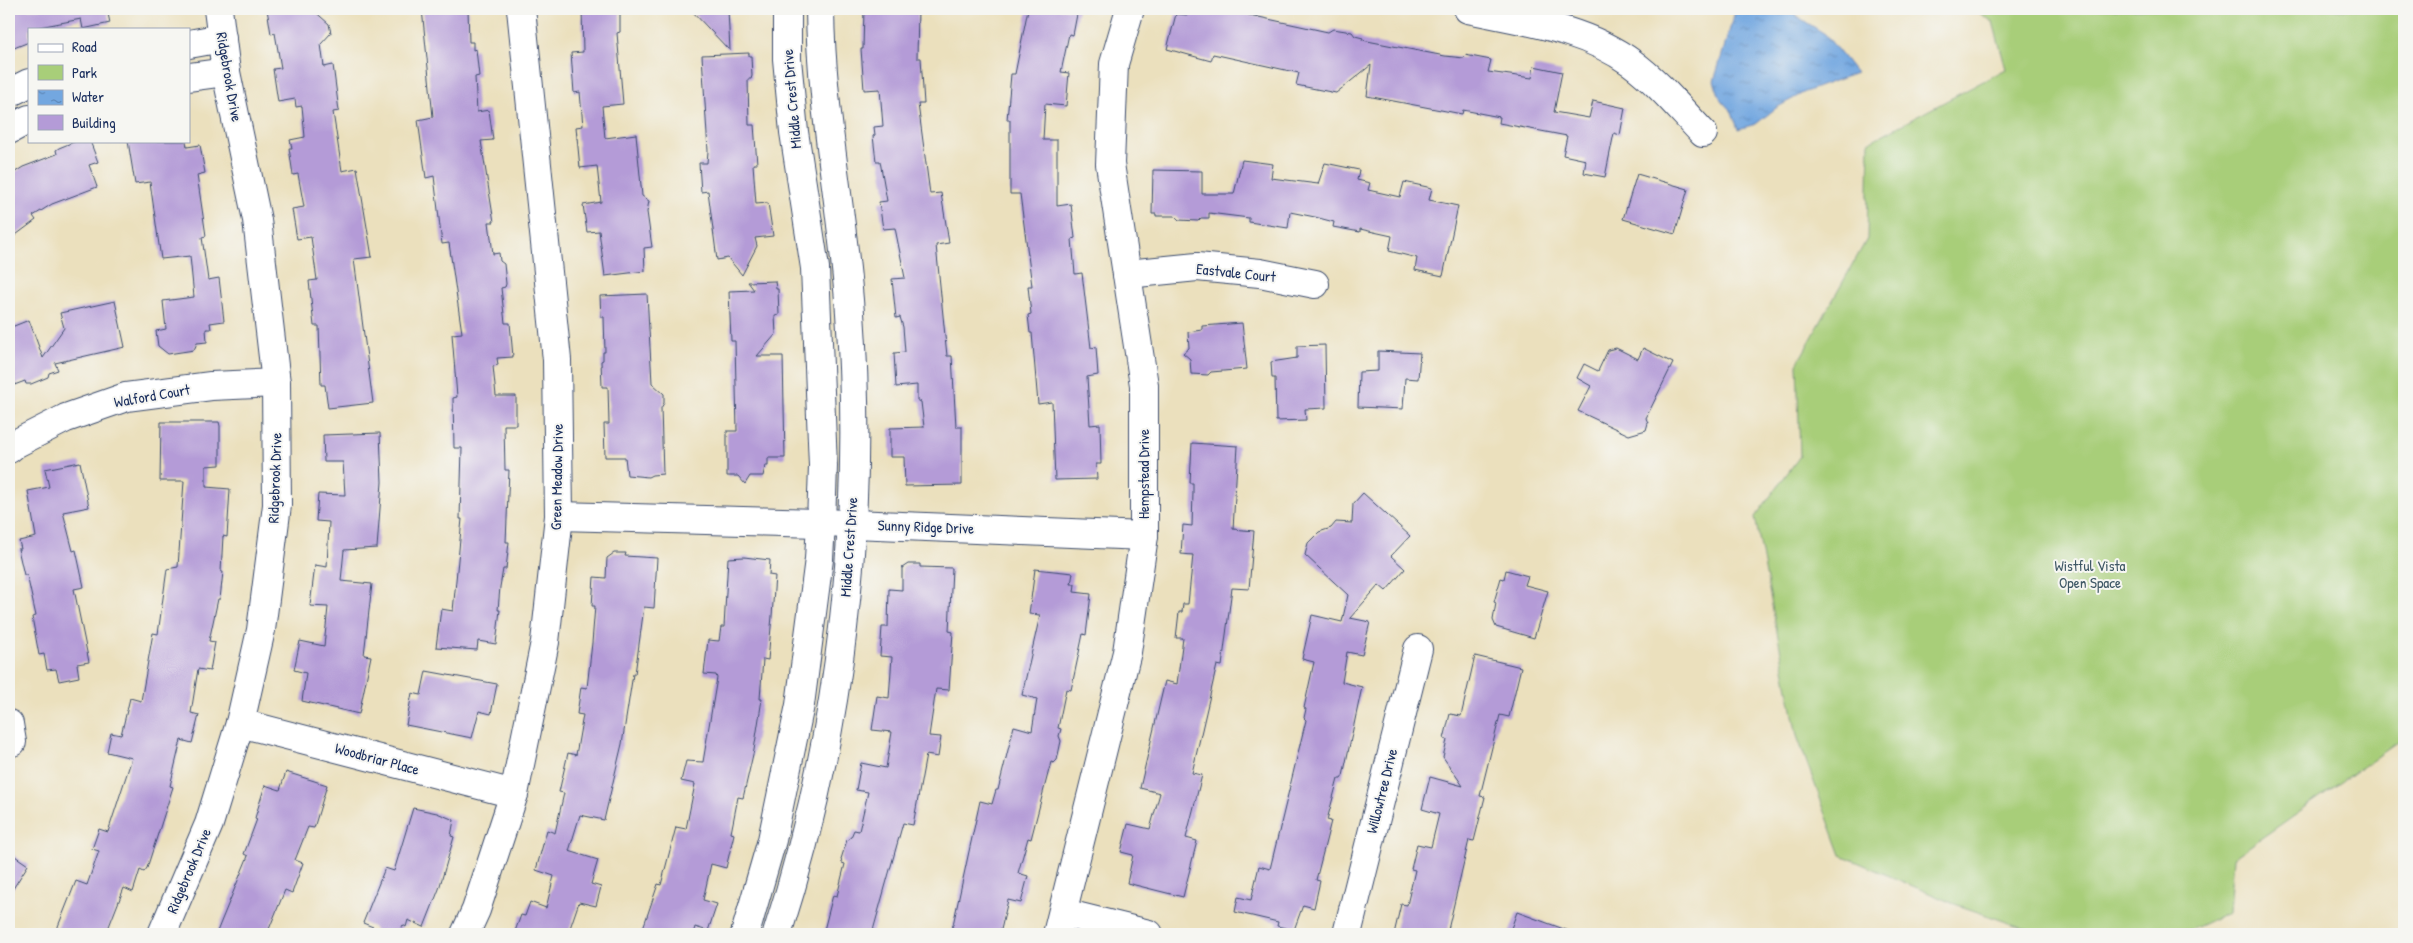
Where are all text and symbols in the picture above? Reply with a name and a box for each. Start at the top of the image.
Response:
legend [28,28,190,142]
street label: Ridgebrook Drive [211,30,248,123]
text: Road [72,36,97,57]
street label: Middle Crest Drive [777,48,806,150]
text: Park [72,62,97,83]
text: Water [72,86,104,107]
text: Building [72,112,116,133]
street label: Eastvale Court [1195,258,1278,287]
street label: Walford Court [112,378,192,413]
street label: Green Meadow Drive [545,424,568,530]
street label: Hempstead Drive [1133,429,1154,519]
street label: Ridgebrook Drive [262,432,287,524]
street label: Middle Crest Drive [835,496,862,598]
street label: Sunny Ridge Drive [877,514,975,539]
park label: Wistful Vista Open Space [2055,555,2126,593]
street label: Woodbriar Place [333,737,422,780]
street label: Willowtree Drive [1361,746,1402,835]
street label: Ridgebrook Drive [161,825,216,917]

